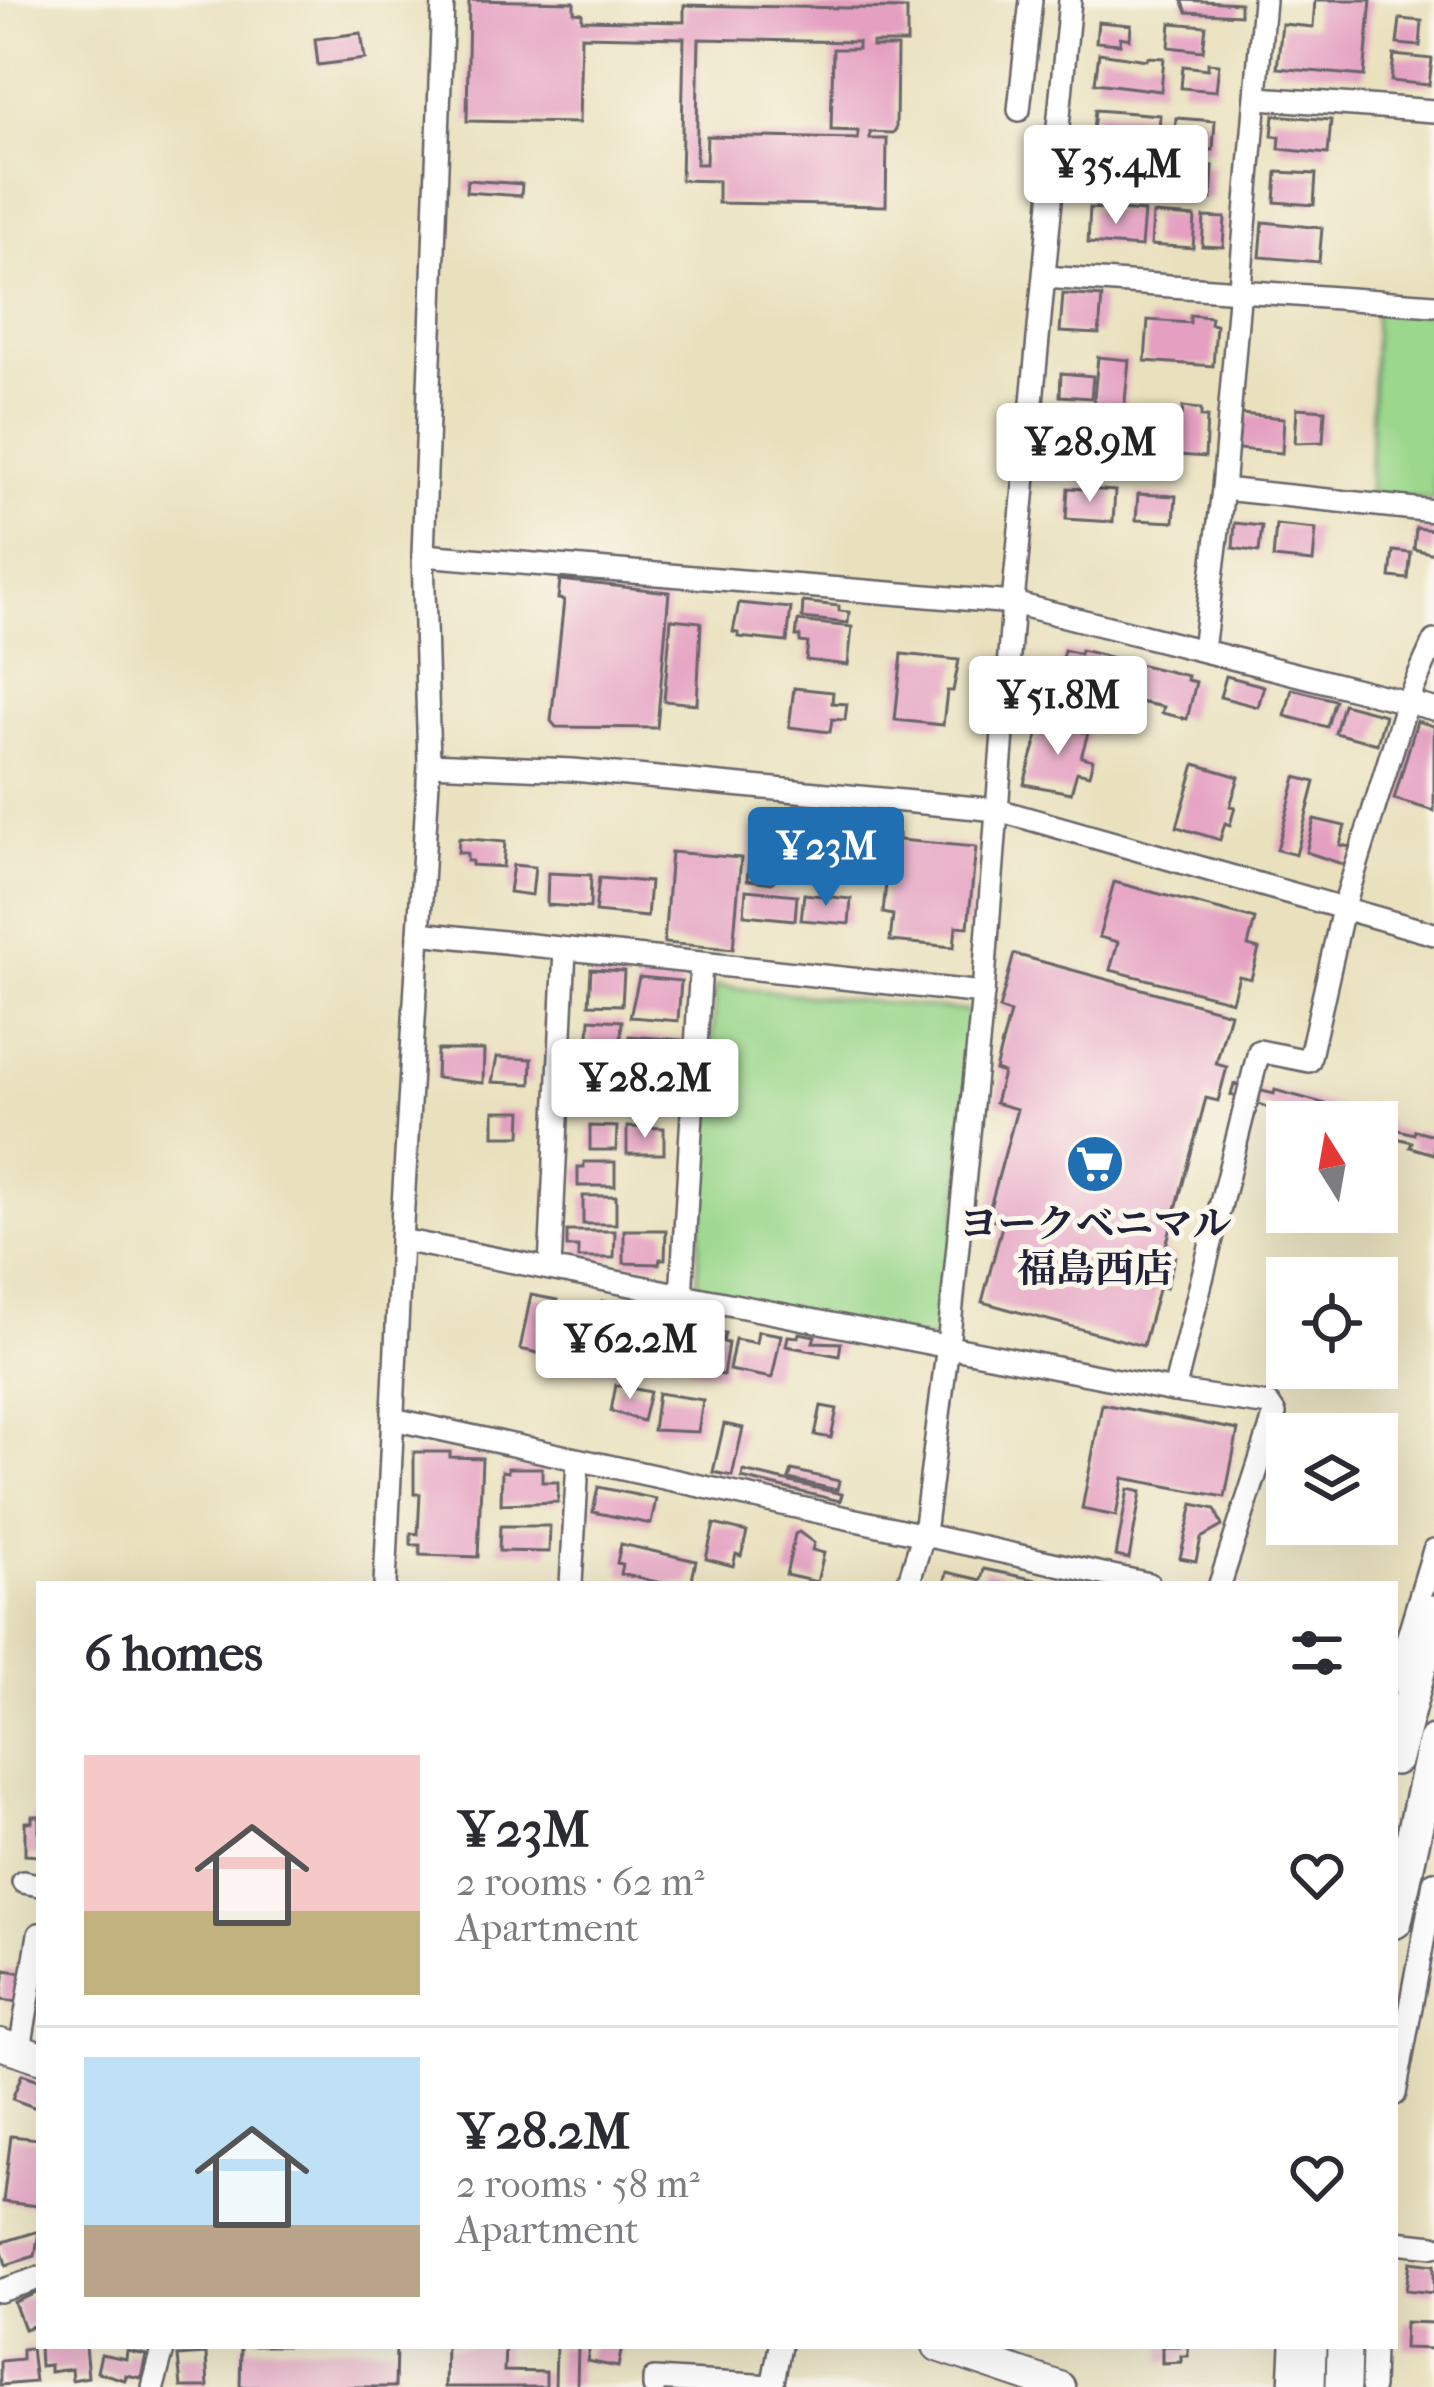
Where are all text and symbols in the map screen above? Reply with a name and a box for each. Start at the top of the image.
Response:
pin: ¥35.4M [1018,125,1214,227]
text: ¥35.4M [1051,141,1181,187]
pin: ¥28.9M [992,403,1188,505]
text: ¥28.9M [1023,419,1157,465]
pin: ¥51.8M [960,656,1156,758]
text: ¥51.8M [996,672,1120,718]
pin: ¥23M [755,807,897,909]
text: ¥23M [775,823,877,869]
pin: ¥28.2M [547,1039,743,1141]
text: ¥28.2M [578,1055,712,1101]
north arrow [1266,1101,1398,1233]
map controls [1266,1101,1398,1545]
supermarket icon: ヨークベニマル 福島西店 [1064,1133,1126,1195]
place label: ヨークベニマル 福島西店 [958,1201,1232,1292]
button: locate [1266,1257,1398,1389]
pin: ¥62.2M [532,1300,728,1402]
text: ¥62.2M [563,1316,697,1362]
button: layers [1266,1413,1398,1545]
icon: filters [1284,1620,1350,1686]
text: 6 homes [84,1623,263,1683]
text: ¥23M [456,1799,589,1859]
icon: home [180,1803,324,1947]
icon: heart [1284,1842,1350,1908]
text: 2 rooms · 62 m² [456,1859,705,1905]
text: Apartment [456,1905,639,1951]
text: ¥28.2M [456,2101,630,2161]
icon: home [180,2105,324,2249]
icon: heart [1284,2144,1350,2210]
text: 2 rooms · 58 m² [456,2161,700,2207]
text: Apartment [456,2207,639,2253]

